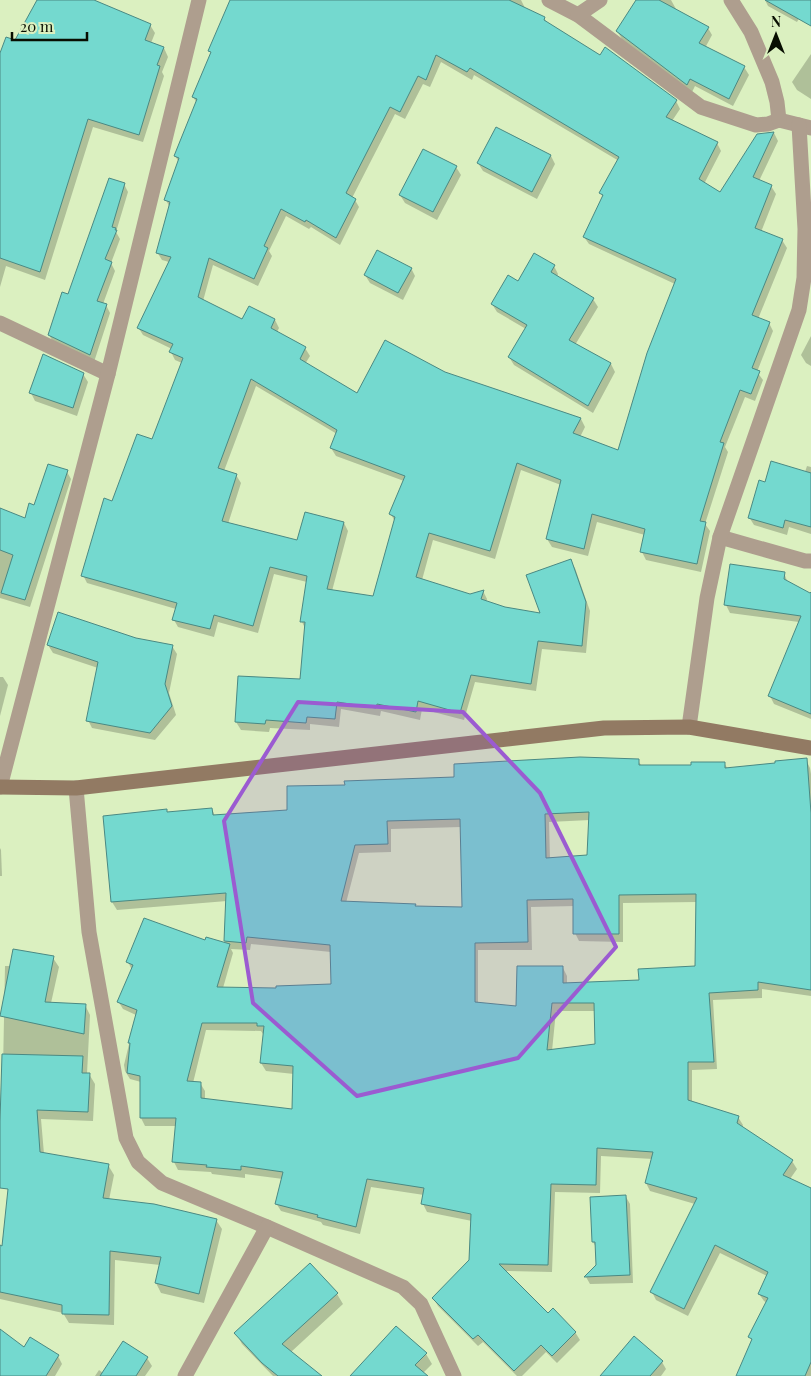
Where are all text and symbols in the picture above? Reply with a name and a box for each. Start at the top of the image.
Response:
scale bar [12,10,88,42]
north arrow [751,10,801,60]
text: N [771,12,781,31]
text: 20 m [20,16,54,36]

